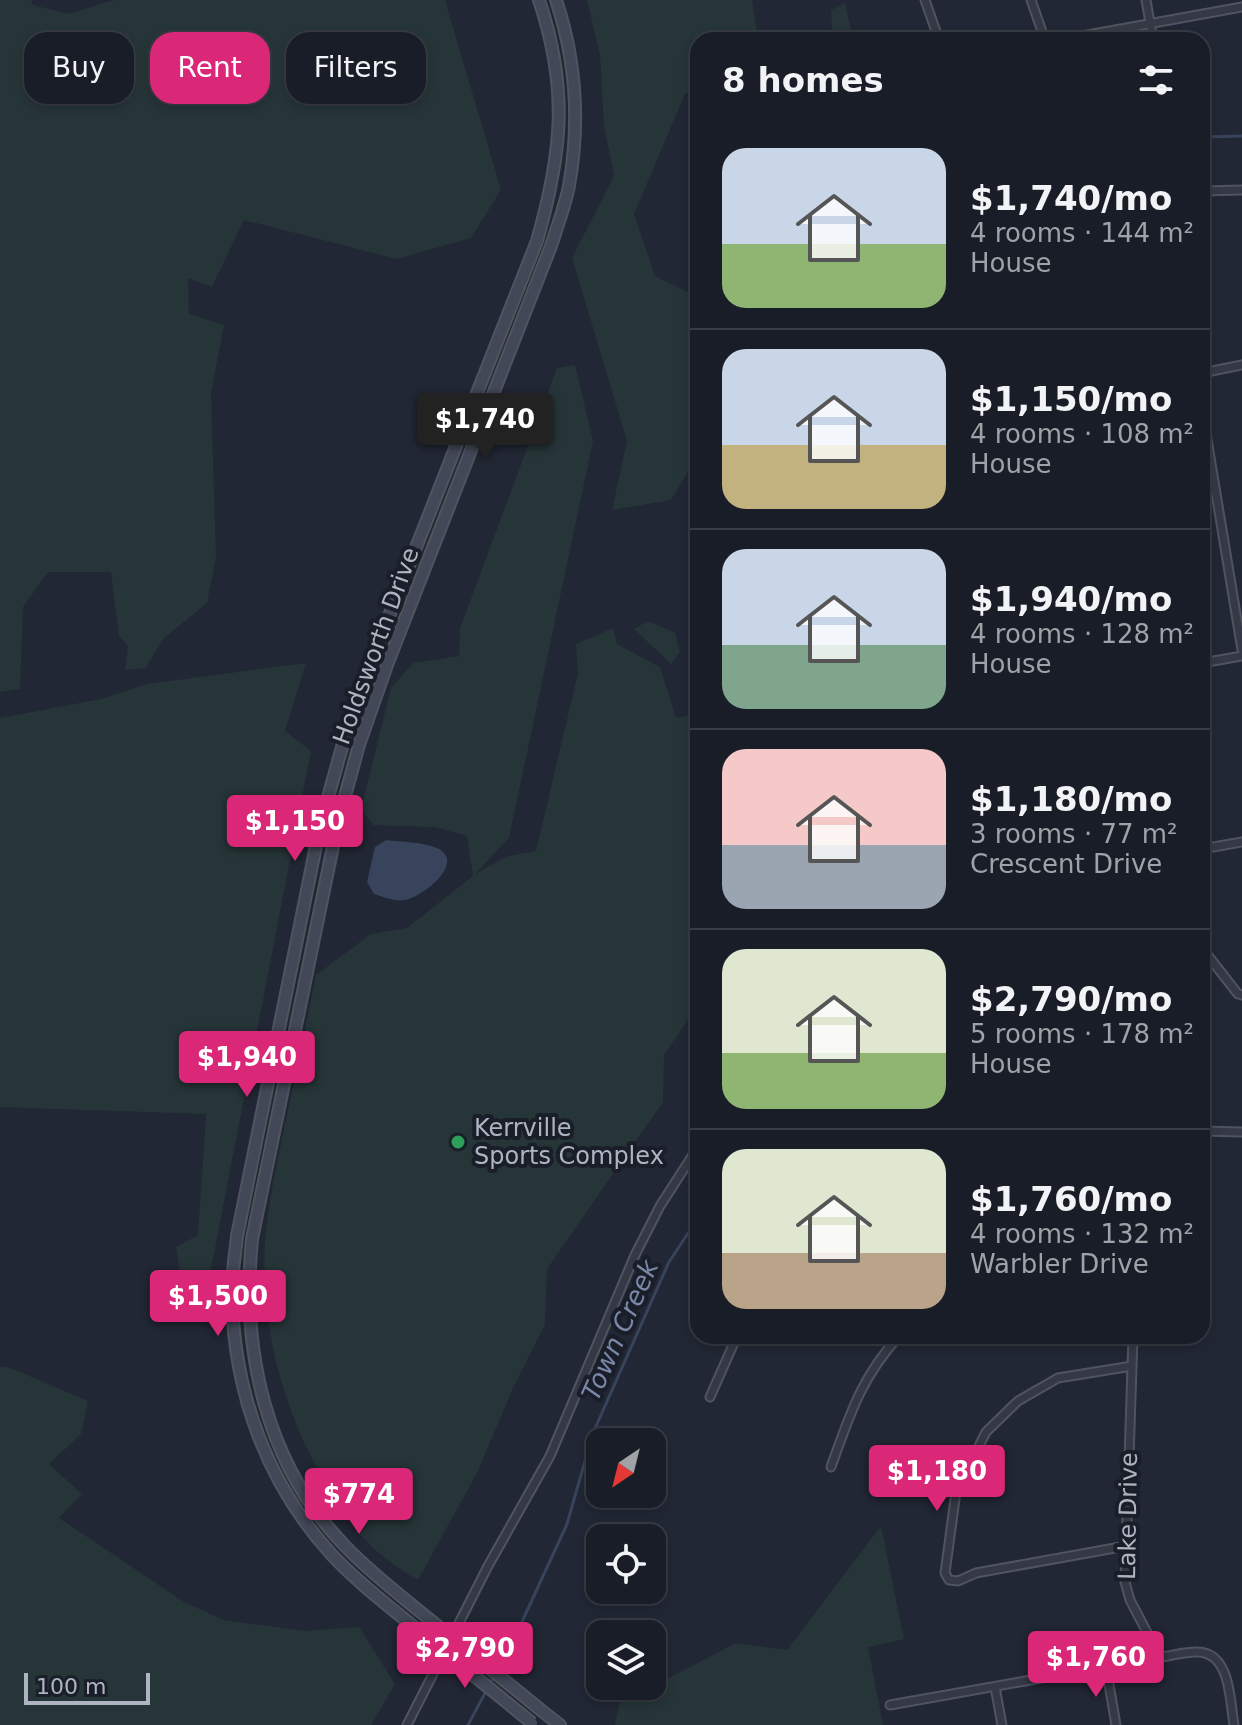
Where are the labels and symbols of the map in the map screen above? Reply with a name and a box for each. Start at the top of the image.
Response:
pin: $1,740 [420,393,550,461]
street label: Holdsworth Drive [327,544,425,748]
pin: $1,150 [230,795,360,863]
pin: $1,940 [182,1031,312,1099]
place label: Kerrville Sports Complex [474,1114,664,1170]
marker: Kerrville Sports Complex [449,1133,467,1151]
water label: Town Creek [576,1254,665,1405]
pin: $1,500 [153,1270,283,1338]
north arrow [586,1428,666,1508]
pin: $1,180 [872,1445,1002,1513]
street label: Lake Drive [1113,1452,1143,1580]
pin: $774 [312,1468,406,1536]
pin: $2,790 [400,1622,530,1690]
pin: $1,760 [1031,1631,1161,1699]
scale bar [24,1669,150,1705]

